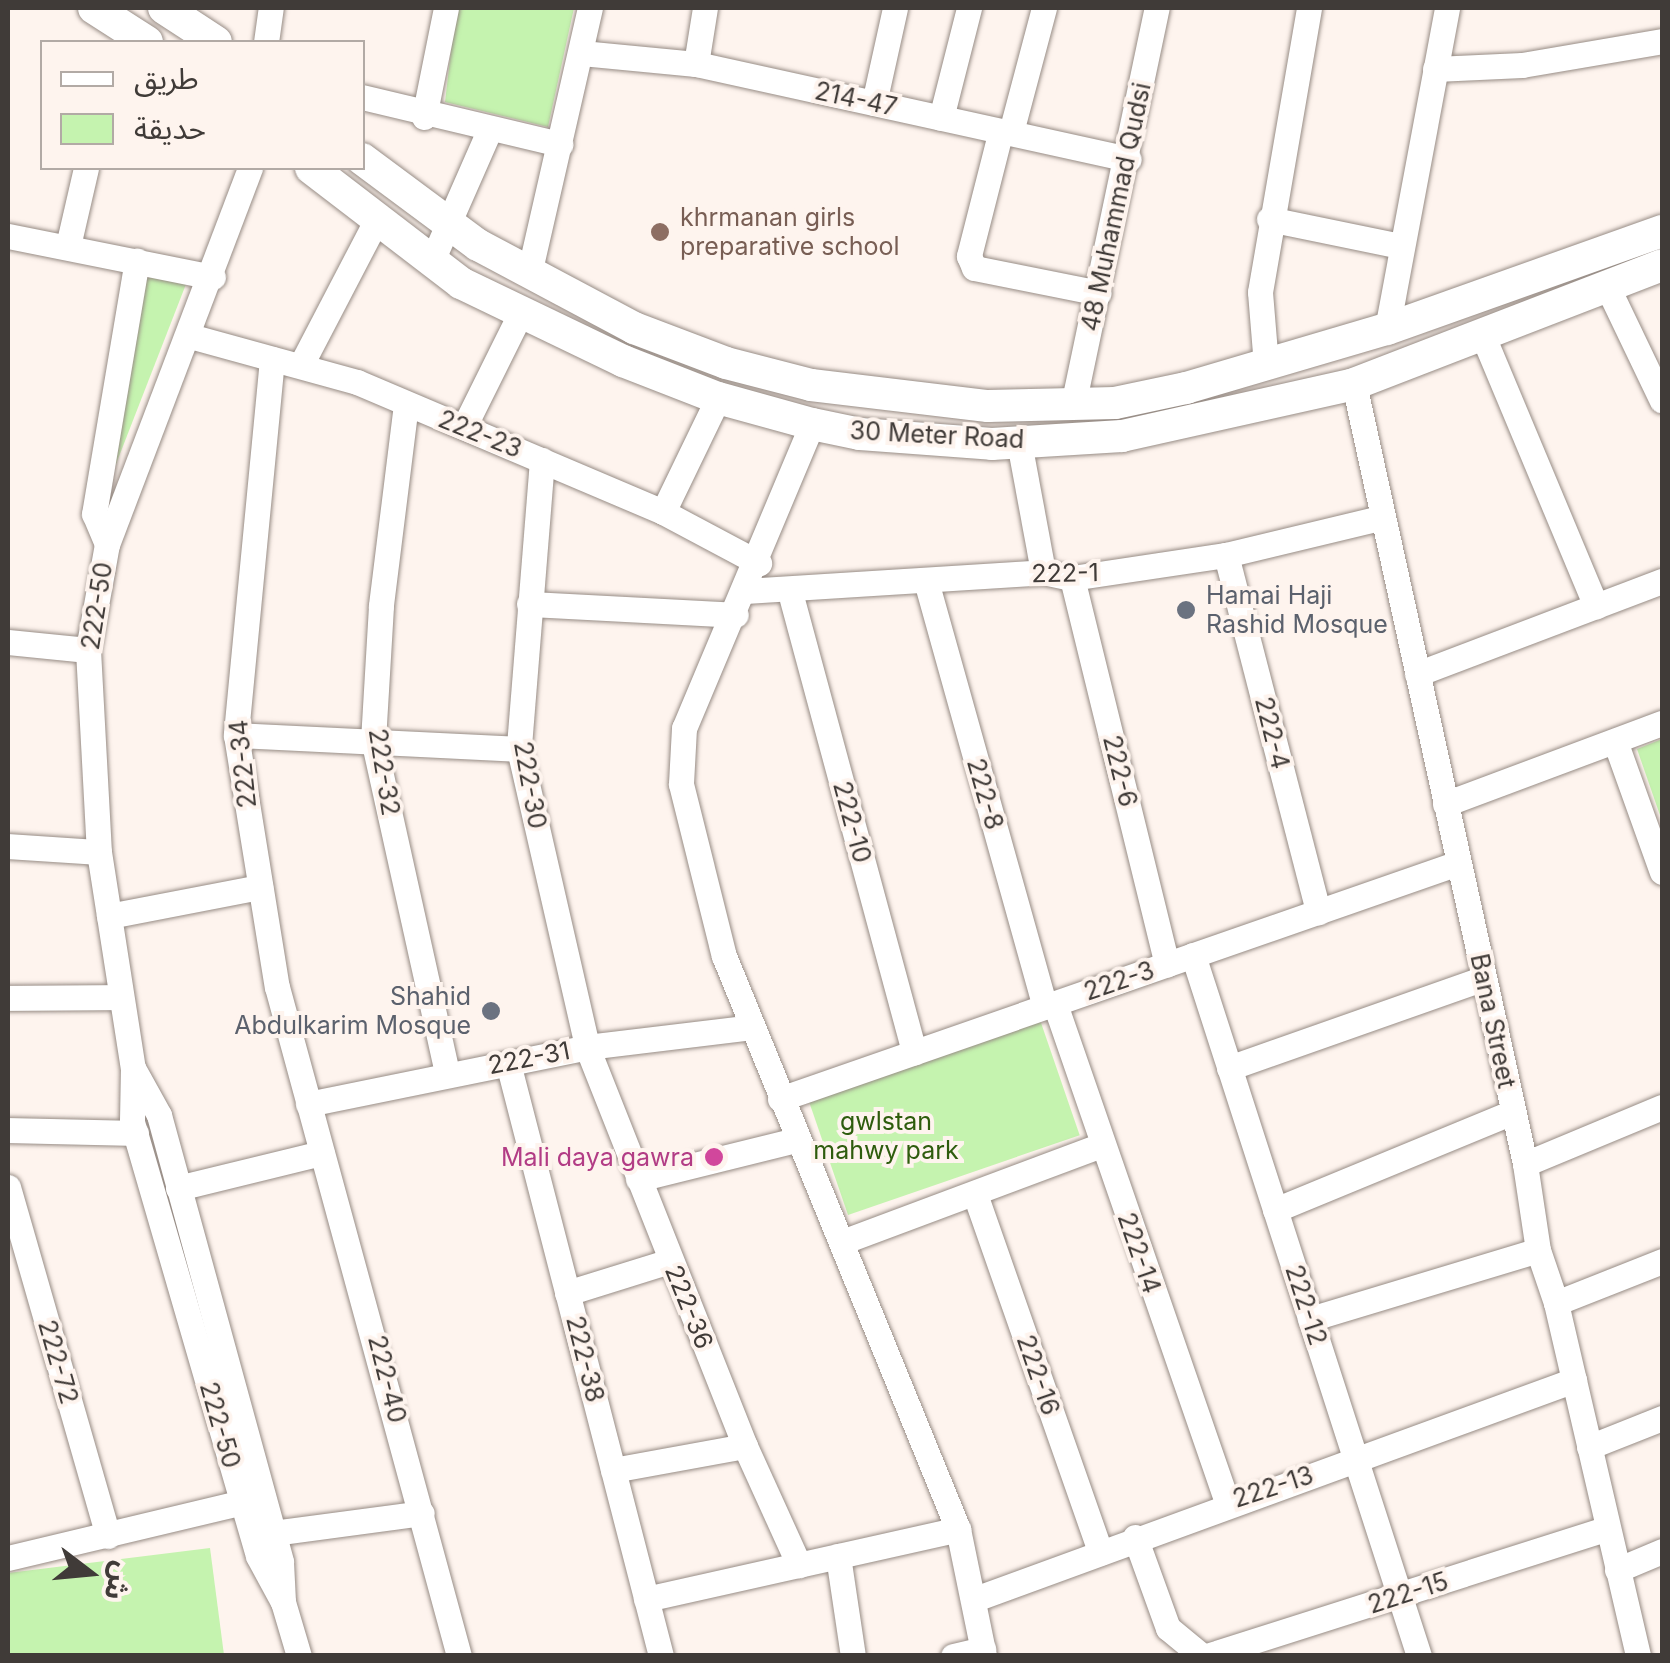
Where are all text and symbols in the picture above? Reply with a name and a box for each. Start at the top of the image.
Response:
legend [40,40,365,170]
text: طريق [134,60,199,96]
street label: 214-47 [812,76,900,122]
street label: 48 Muhammad Qudsi [1075,80,1157,334]
text: حديقة [134,110,206,146]
place label: khrmanan girls preparative school [680,203,900,262]
marker: khrmanan girls preparative school [649,221,671,243]
street label: 222-23 [434,404,526,464]
street label: 30 Meter Road [849,415,1025,455]
street label: 222-1 [1031,557,1099,589]
street label: 222-50 [75,560,119,652]
place label: Hamai Haji Rashid Mosque [1206,581,1388,640]
marker: Hamai Haji Rashid Mosque [1175,599,1197,621]
street label: 222-4 [1249,694,1295,772]
street label: 222-34 [223,718,263,810]
street label: 222-32 [362,726,406,818]
street label: 222-6 [1097,732,1143,810]
street label: 222-30 [508,739,552,831]
street label: 222-8 [961,755,1009,833]
street label: 222-10 [827,778,877,866]
street label: Bana Street [1464,951,1522,1091]
street label: 222-3 [1080,955,1158,1007]
place label: Shahid Abdulkarim Mosque [234,982,471,1041]
marker: Shahid Abdulkarim Mosque [480,1000,502,1022]
street label: 222-31 [486,1035,572,1081]
park label: gwlstan mahwy park [813,1107,959,1166]
place label: Mali daya gawra [501,1142,694,1172]
marker: Mali daya gawra [703,1146,725,1168]
street label: 222-14 [1111,1209,1167,1297]
street label: 222-36 [659,1261,719,1353]
street label: 222-12 [1279,1261,1333,1349]
street label: 222-38 [560,1313,610,1405]
street label: 222-72 [32,1316,84,1408]
street label: 222-16 [1010,1331,1066,1419]
street label: 222-40 [362,1332,412,1426]
street label: 222-50 [193,1378,247,1472]
street label: 222-13 [1229,1460,1317,1514]
north arrow [40,1523,140,1623]
text: ش [97,1558,140,1604]
street label: 222-15 [1364,1566,1452,1620]

